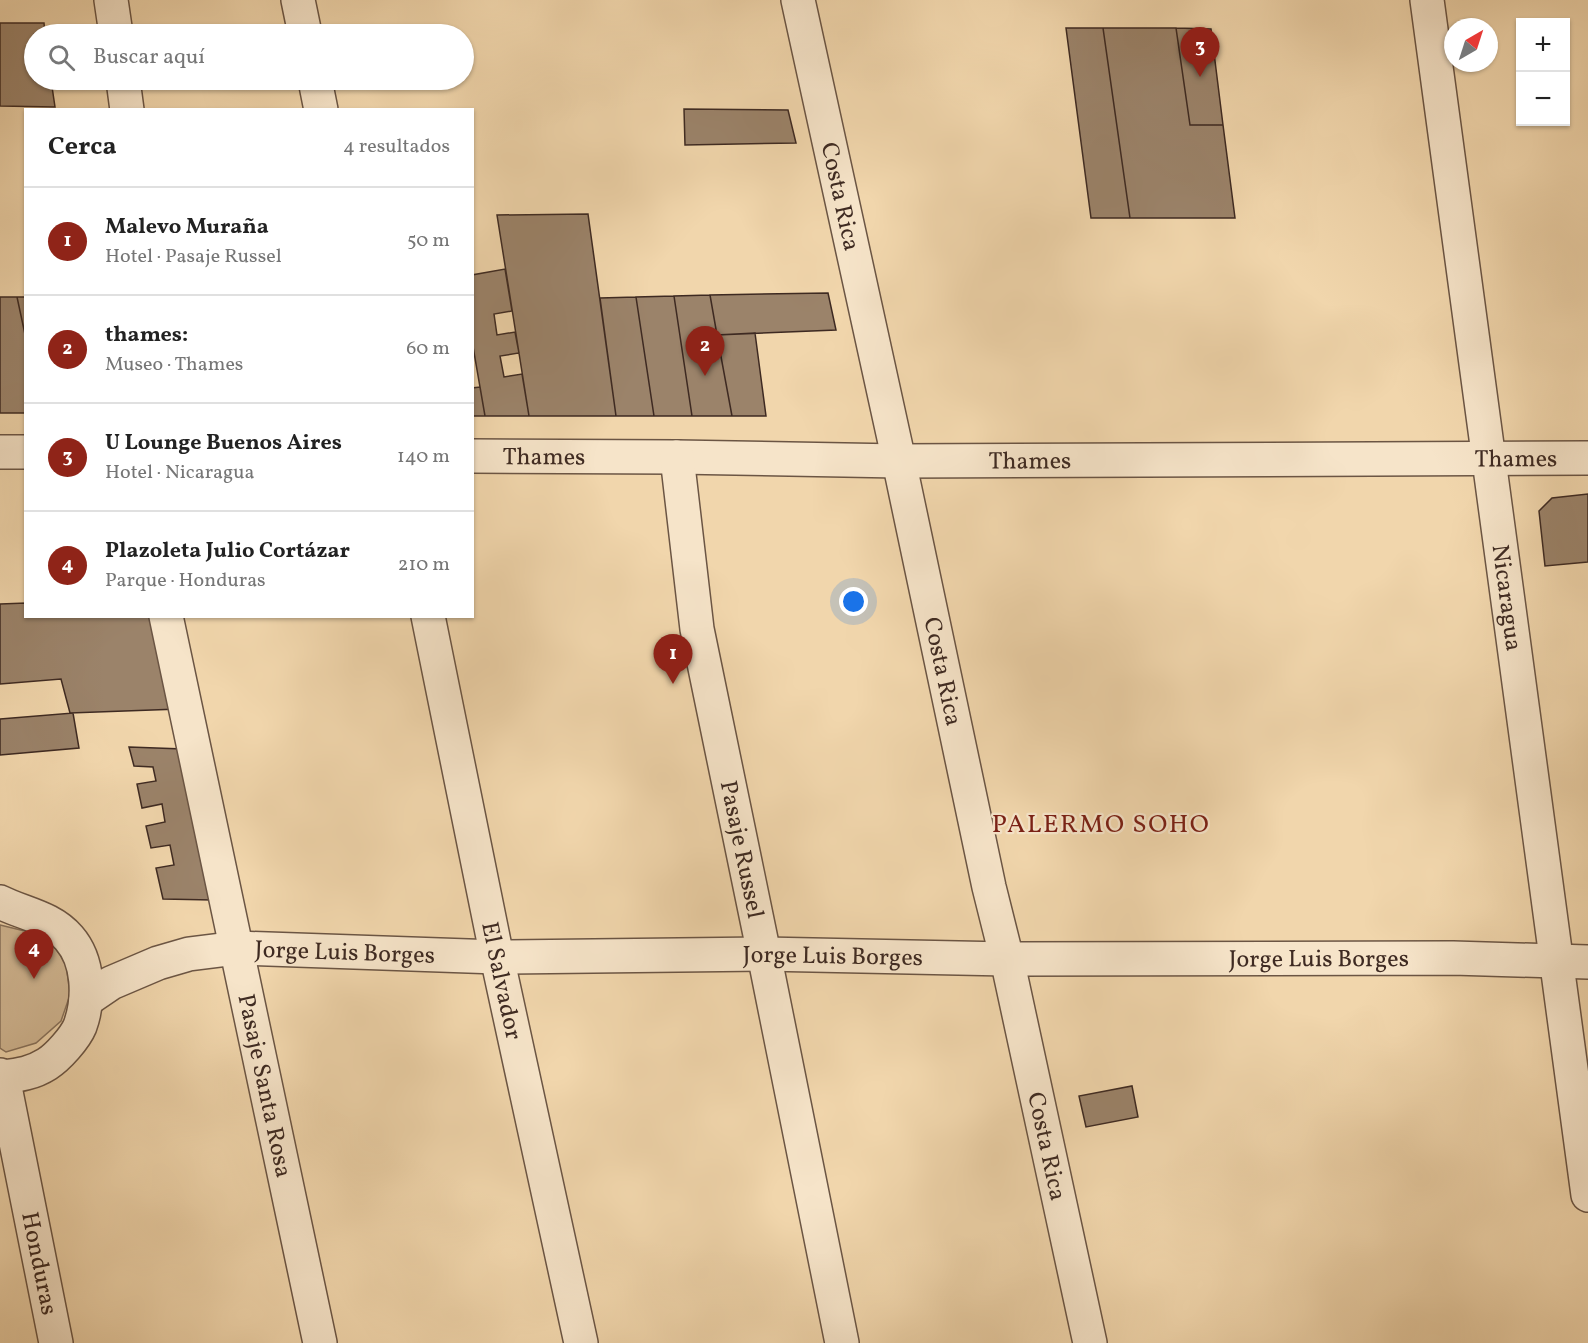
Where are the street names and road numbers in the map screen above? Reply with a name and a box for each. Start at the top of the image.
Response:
street label: Costa Rica [811,139,867,254]
street label: Thames [503,441,585,476]
street label: Thames [1475,443,1557,477]
street label: Thames [989,445,1071,480]
street label: Nicaragua [1482,542,1530,653]
street label: Costa Rica [913,614,970,729]
street label: Pasaje Russel [710,778,771,922]
street label: El Salvador [471,919,530,1043]
street label: Jorge Luis Borges [254,934,436,974]
street label: Jorge Luis Borges [743,939,923,976]
street label: Jorge Luis Borges [1229,943,1409,978]
street label: Pasaje Santa Rosa [228,991,300,1181]
street label: Costa Rica [1017,1089,1074,1204]
street label: Honduras [11,1209,65,1318]

